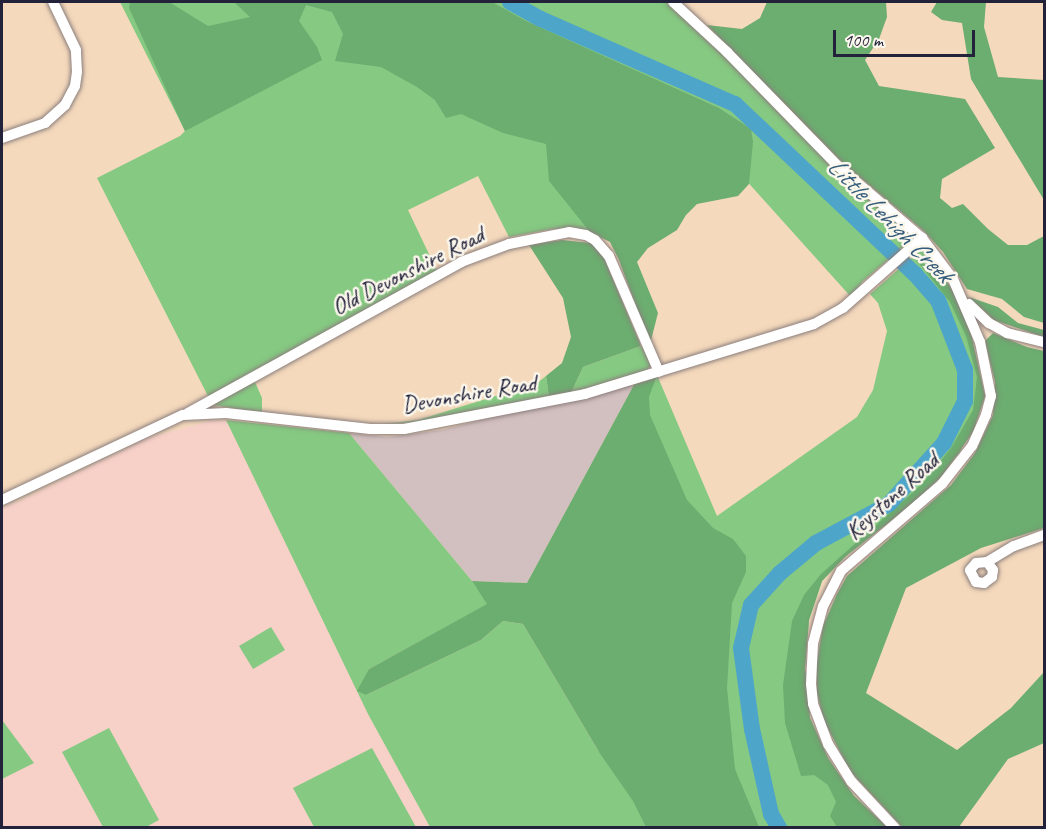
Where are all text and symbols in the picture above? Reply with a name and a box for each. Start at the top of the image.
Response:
scale bar [836,18,978,56]
text: 100 m [844,29,883,51]
water label: Little Lehigh Creek [821,151,959,289]
street label: Old Devonshire Road [327,220,489,322]
street label: Devonshire Road [400,368,538,420]
street label: Keystone Road [839,446,945,546]

